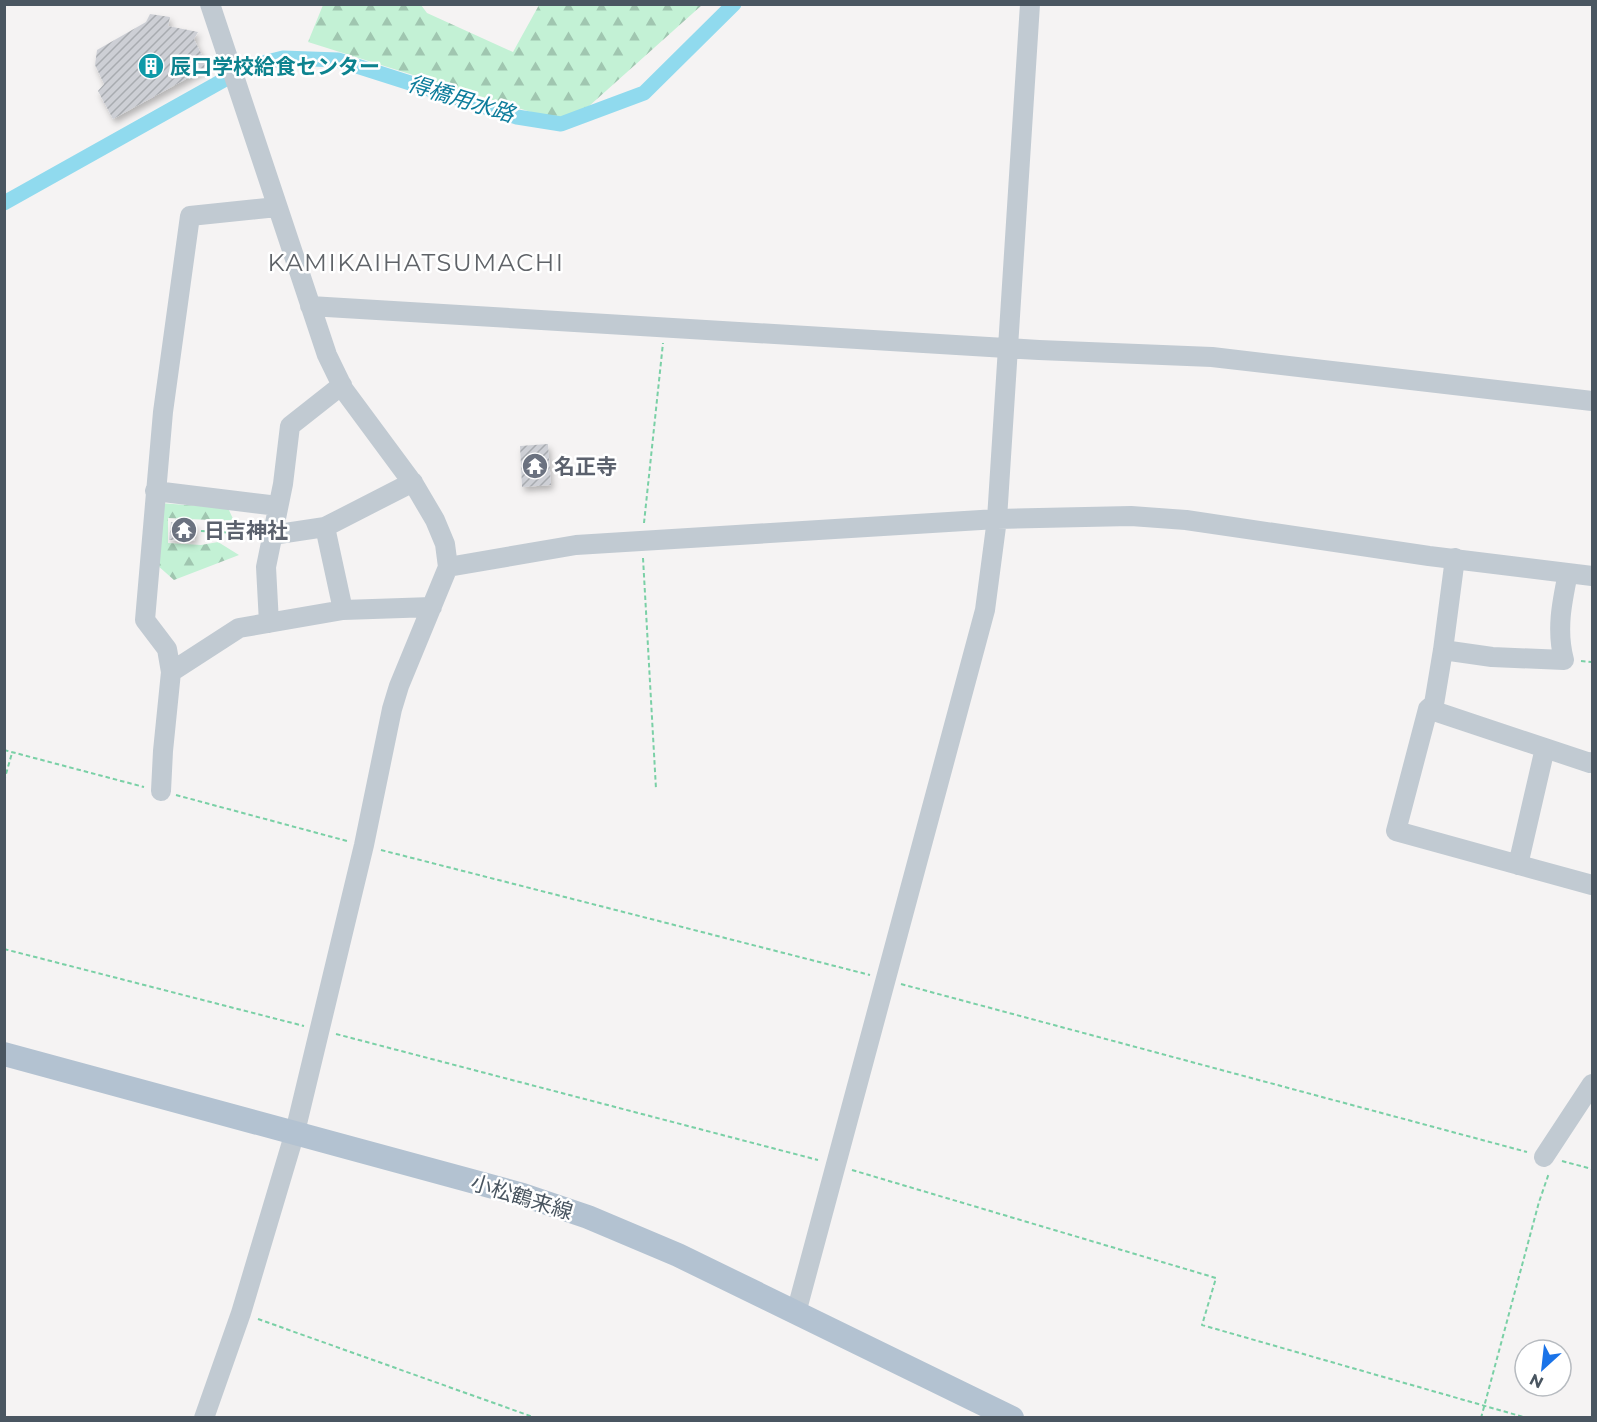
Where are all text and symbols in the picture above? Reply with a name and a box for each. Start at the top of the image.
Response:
building icon: 辰口学校給食センター [136,51,166,81]
place label: 辰口学校給食センター [170,54,380,79]
water label: 得橋用水路 [404,70,519,129]
district label: KAMIKAIHATSUMACHI [268,248,564,277]
temple icon: 名正寺 [520,451,550,481]
place label: 名正寺 [554,454,617,479]
temple icon: 日吉神社 [169,515,199,545]
place label: 日吉神社 [204,518,288,543]
street label: 小松鶴来線 [468,1170,576,1224]
north arrow [1513,1338,1573,1398]
text: N [1526,1370,1546,1392]

